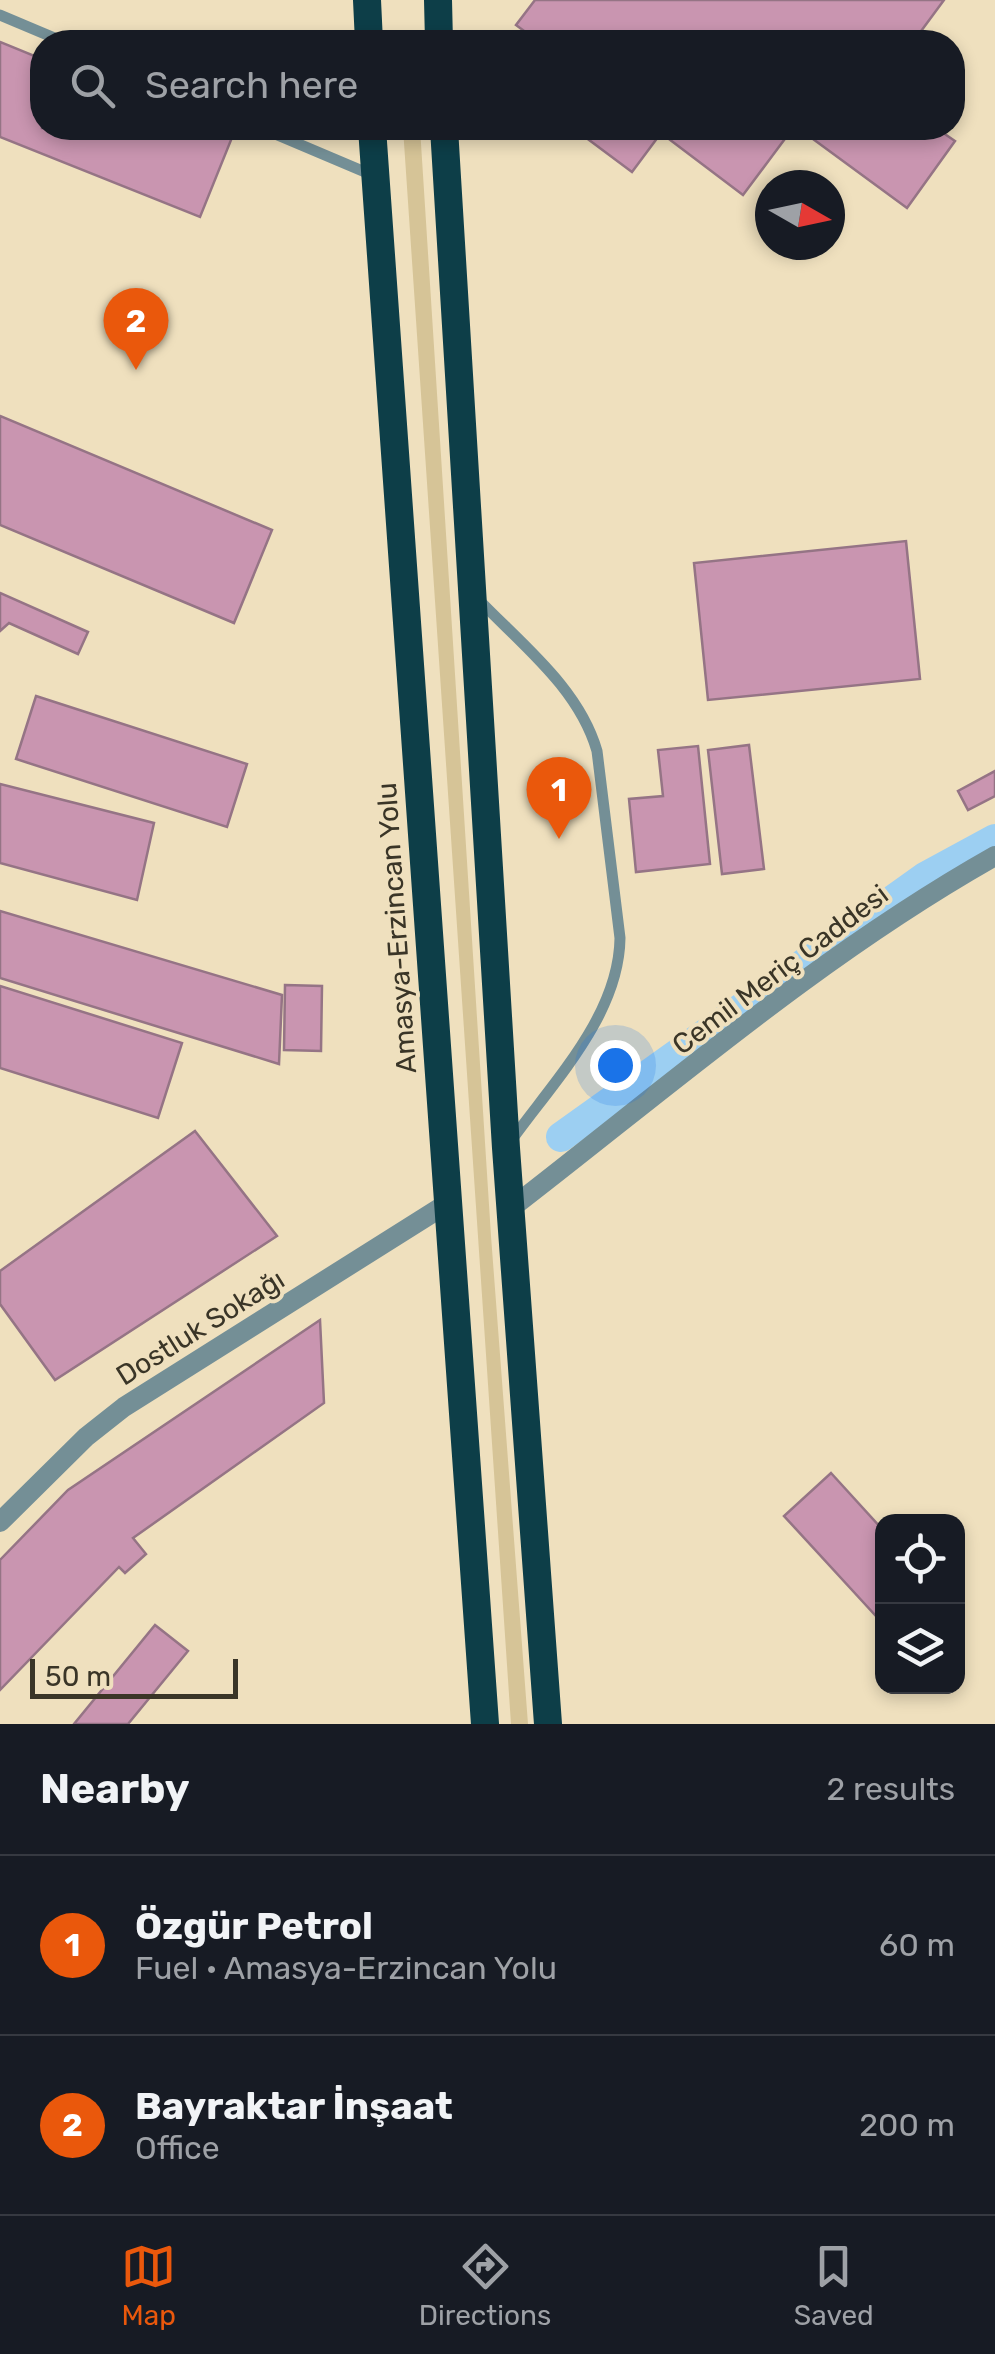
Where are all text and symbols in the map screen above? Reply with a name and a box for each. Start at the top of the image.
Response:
search box [30,30,965,140]
icon: search [65,58,120,113]
text: Search here [145,62,358,108]
north arrow [755,170,845,260]
pin: 2 [104,288,168,370]
pin: 1 [526,756,592,839]
street label: Amasya-Erzincan Yolu [370,781,423,1075]
street label: Cemil Meriç Caddesi [666,878,895,1061]
your location [590,1040,641,1091]
street label: Dostluk Sokağı [110,1263,290,1392]
map controls [875,1514,965,1694]
button: locate [875,1514,965,1604]
button: layers [875,1604,965,1694]
scale bar [30,1654,238,1698]
text: 50 m [45,1660,111,1693]
text: Nearby [40,1764,190,1814]
text: 2 results [826,1770,955,1808]
text: Özgür Petrol [135,1903,373,1949]
text: 1 [65,1926,80,1964]
text: 60 m [879,1926,955,1964]
text: Fuel · Amasya-Erzincan Yolu [135,1949,557,1987]
text: Bayraktar İnşaat [135,2083,453,2129]
text: 2 [62,2106,83,2144]
text: 200 m [859,2106,955,2144]
text: Office [135,2129,220,2167]
tab: Map [121,2239,176,2332]
tab: Directions [419,2239,551,2332]
tab: Saved [794,2239,874,2332]

